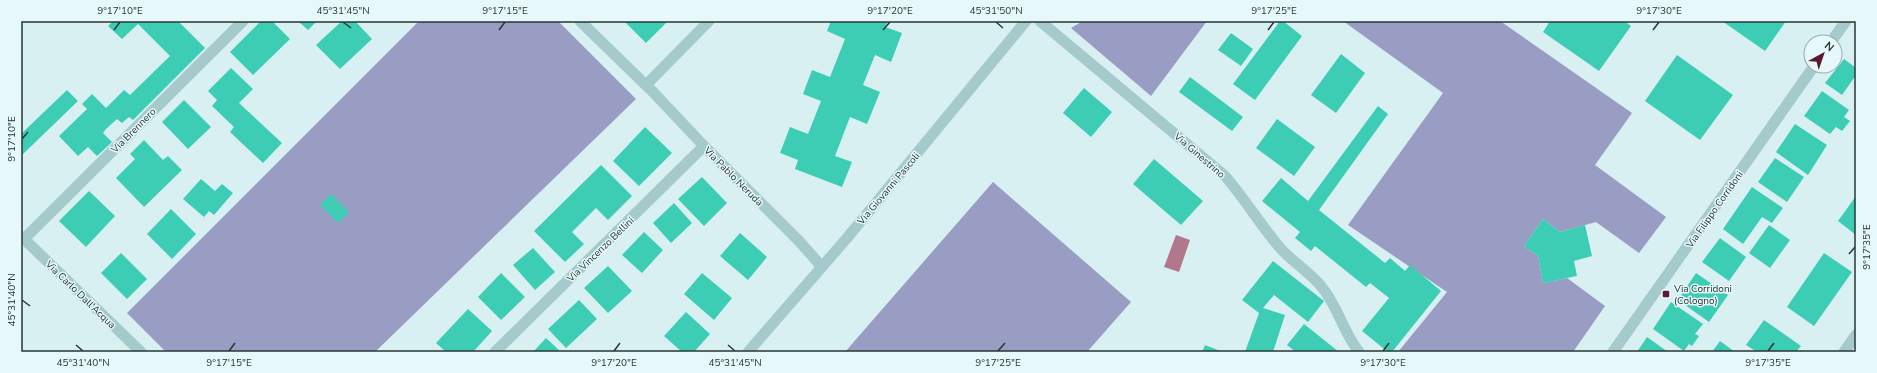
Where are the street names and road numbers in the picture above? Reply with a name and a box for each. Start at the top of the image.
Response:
street label: Via Brennero [107,105,160,157]
street label: Via Ginestrino [1170,129,1228,182]
street label: Via Pablo Neruda [700,143,766,209]
street label: Via Giovanni Pascoli [854,150,923,229]
street label: Via Filippo Corridoni [1682,168,1747,252]
street label: Via Vincenzo Bellini [563,214,637,286]
street label: Via Carlo Dall'Acqua [41,257,118,332]

